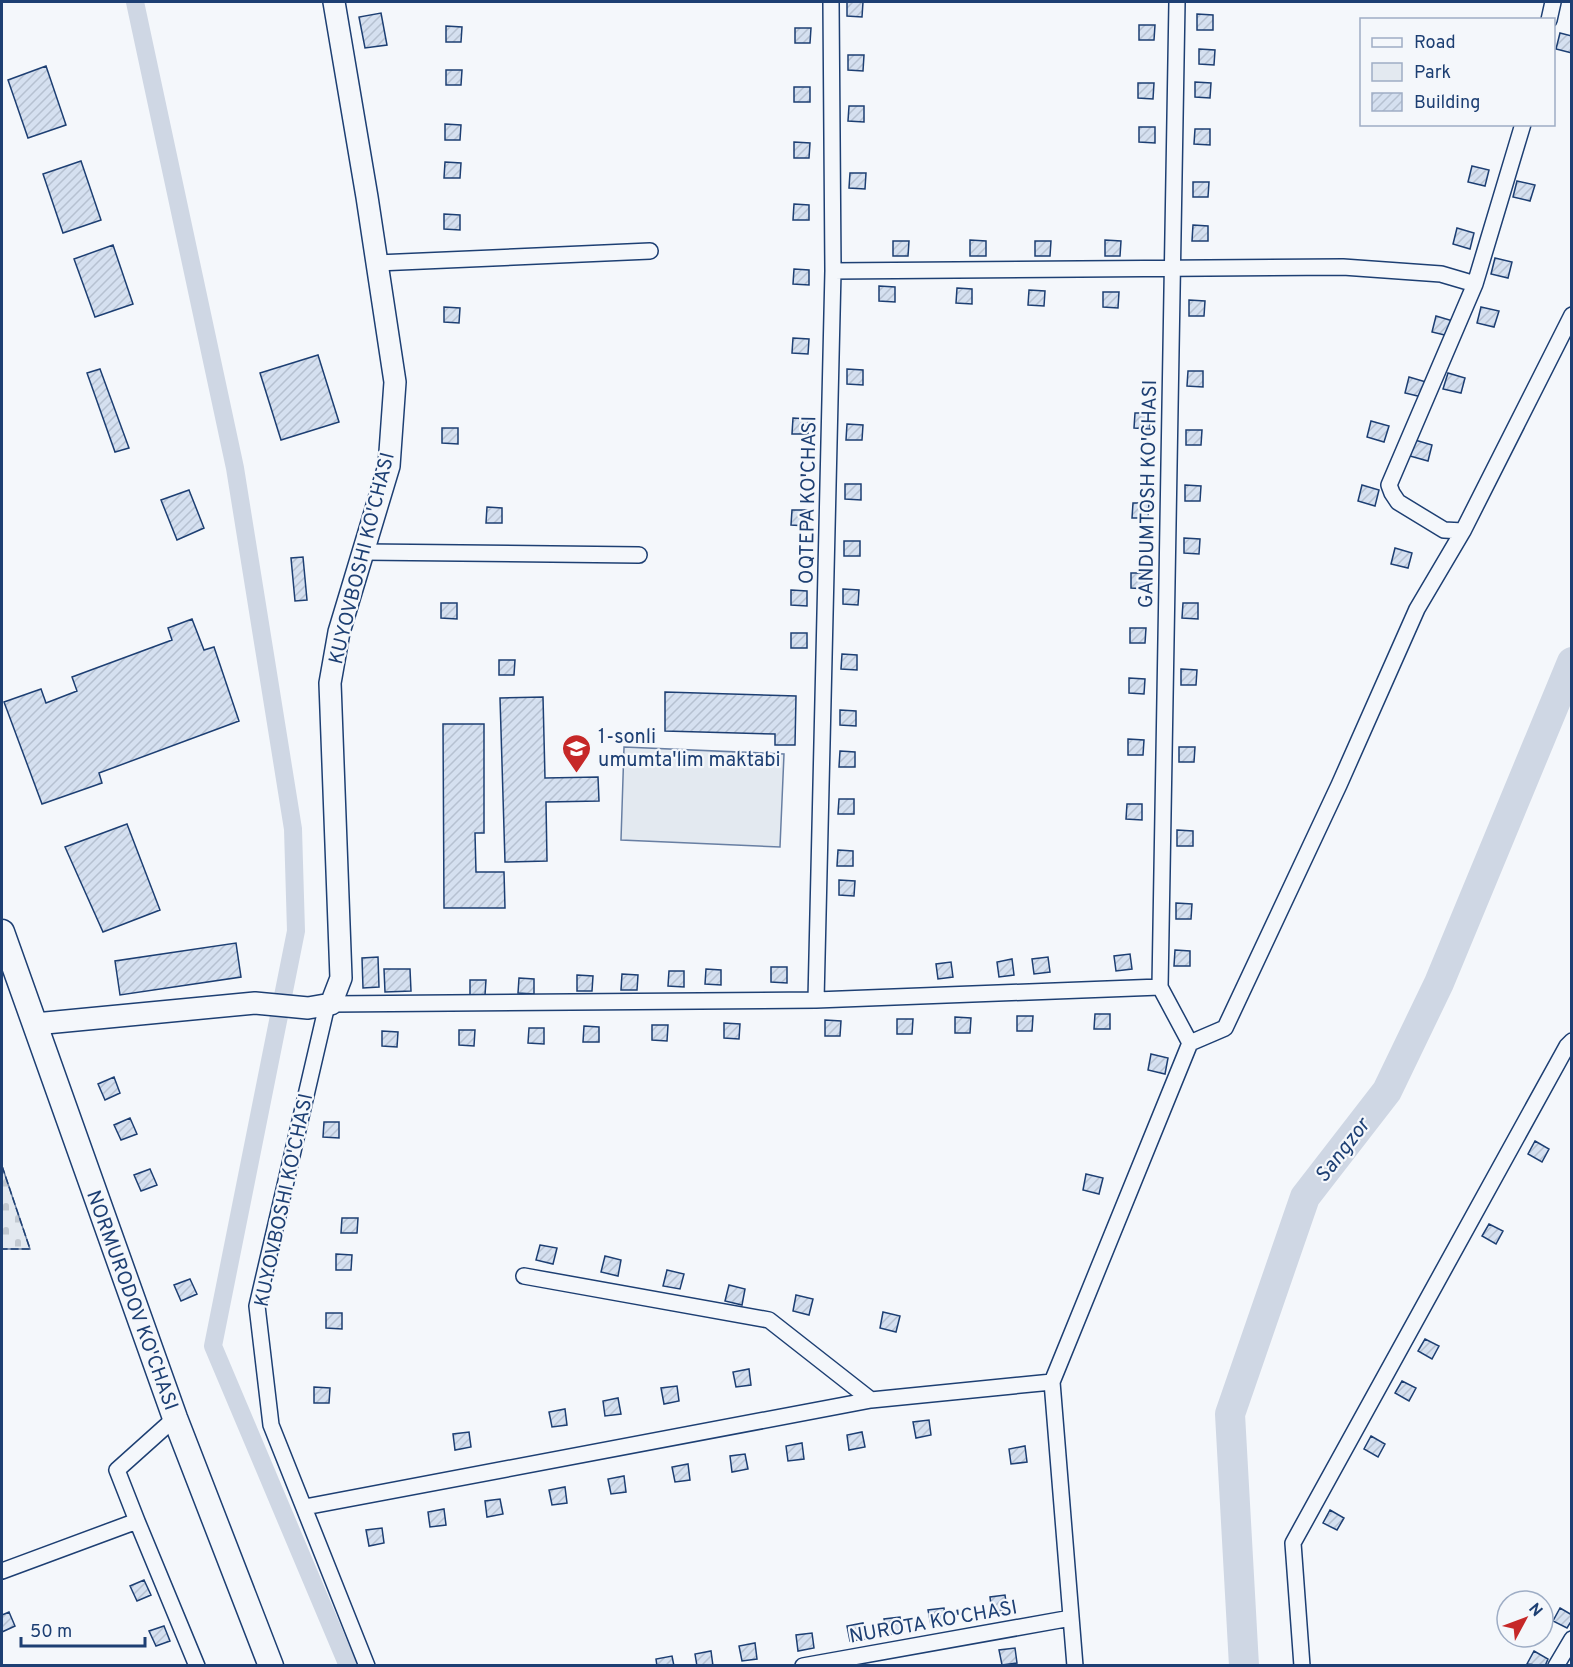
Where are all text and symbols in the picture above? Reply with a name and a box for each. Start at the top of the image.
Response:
legend [1360,18,1555,126]
text: Road [1414,32,1456,55]
text: Park [1414,62,1451,85]
text: Building [1414,92,1480,115]
street label: GANDUMTOSH KO'CHASI [1134,380,1164,609]
street label: OQTEPA KO'CHASI [795,416,823,584]
street label: KUYOVBOSHI KO'CHASI [324,450,402,667]
place label: 1-sonli umumta'lim maktabi [598,725,781,774]
school or university icon: 1-sonli umumta'lim maktabi [561,732,593,774]
street label: KUYOVBOSHI KO'CHASI [250,1091,320,1310]
water label: Sangzor [1310,1112,1378,1189]
street label: NORMURODOV KO'CHASI [79,1187,183,1414]
north arrow [1495,1589,1555,1649]
street label: NUROTA KO'CHASI [847,1595,1019,1651]
text: N [1523,1600,1546,1621]
scale bar [21,1610,146,1648]
text: 50 m [30,1621,72,1644]

